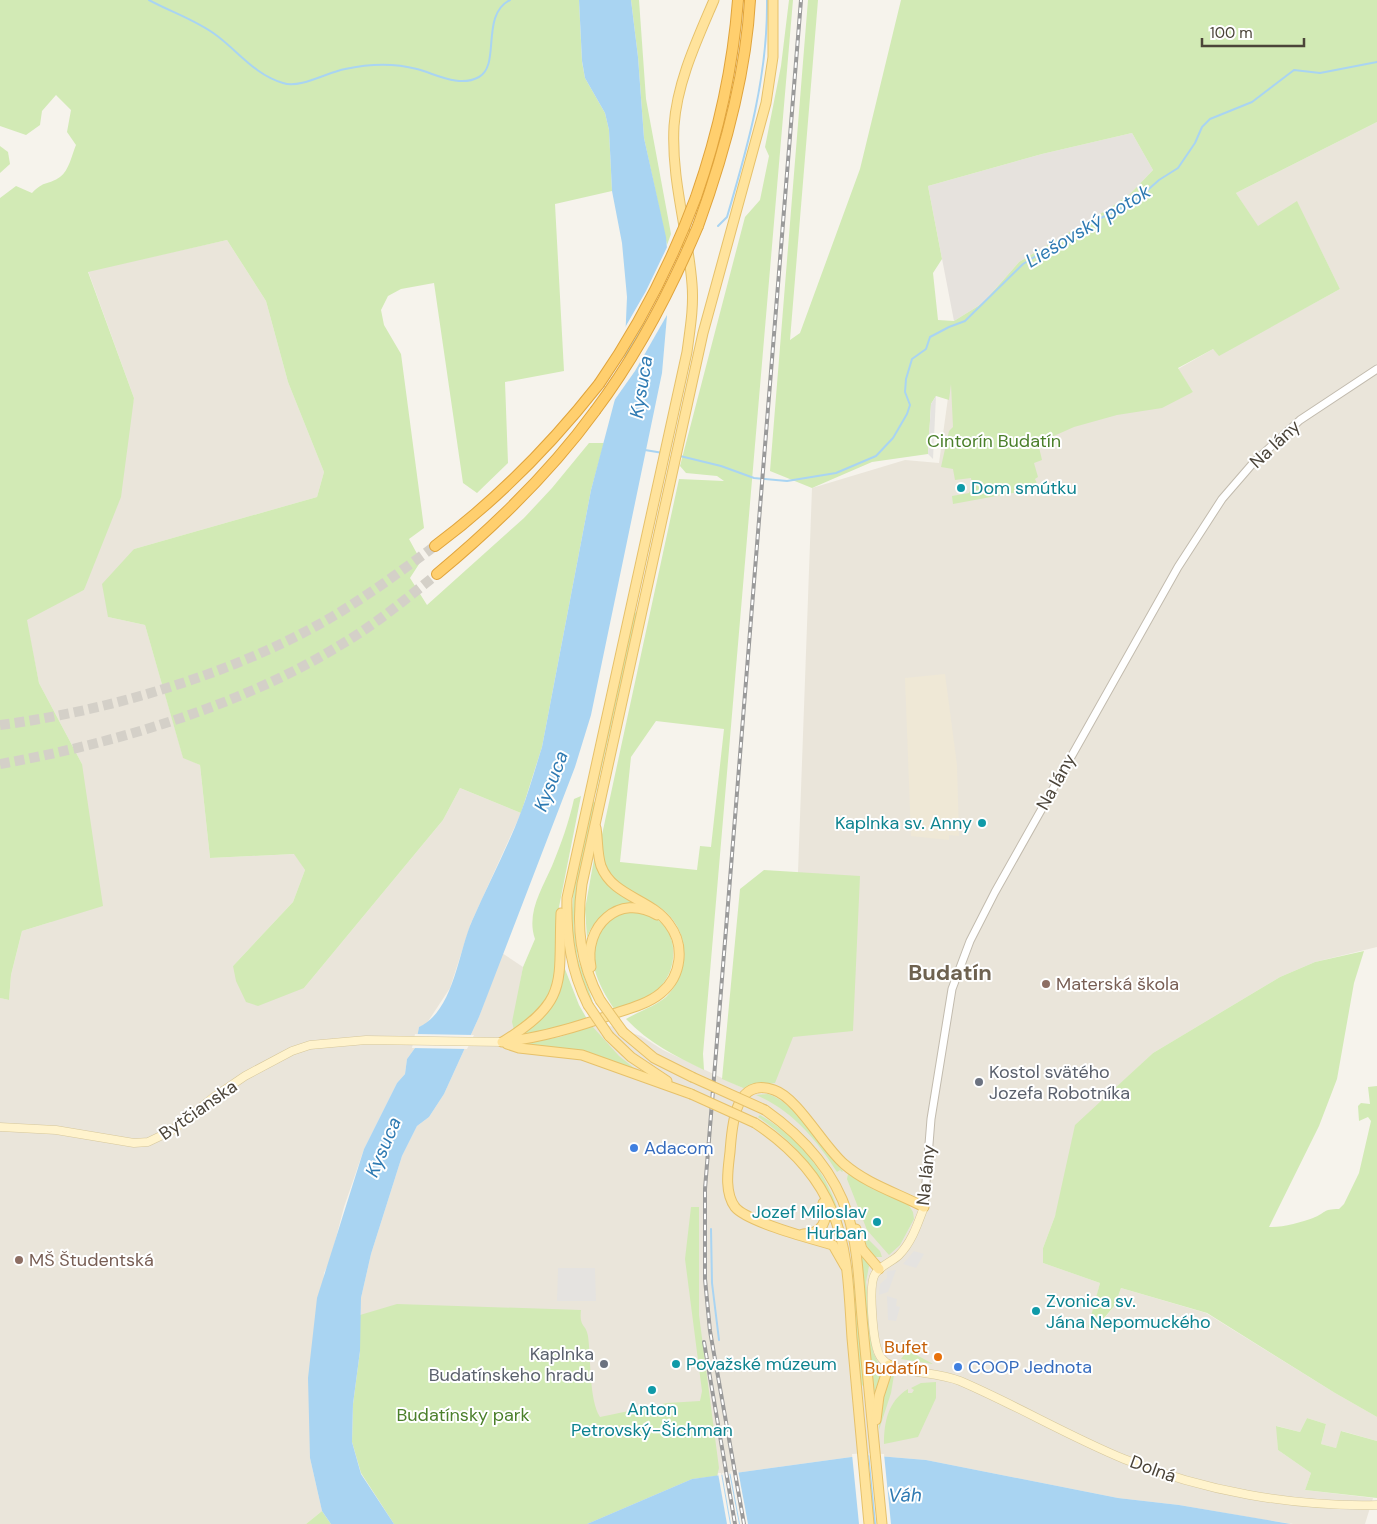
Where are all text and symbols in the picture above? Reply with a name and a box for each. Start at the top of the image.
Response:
scale bar [1202,15,1304,47]
text: 100 m [1210,23,1253,43]
water label: Liešovský potok [1021,179,1155,273]
water label: Kysuca [624,354,658,420]
street label: Na lány [1245,414,1305,474]
park label: Cintorín Budatín [927,429,1061,453]
place label: Dom smútku [971,476,1077,500]
marker: Dom smútku [955,482,967,494]
water label: Kysuca [528,747,574,815]
street label: Na lány [1031,750,1081,814]
place label: Kaplnka sv. Anny [835,811,972,835]
marker: Kaplnka sv. Anny [976,817,988,829]
district label: Budatín [908,958,992,987]
place label: Materská škola [1056,972,1179,996]
marker: Materská škola [1040,978,1052,990]
place label: Kostol svätého Jozefa Robotníka [989,1060,1130,1105]
street label: Bytčianska [154,1074,242,1146]
marker: Kostol svätého Jozefa Robotníka [973,1076,985,1088]
water label: Kysuca [359,1113,407,1181]
place label: Adacom [644,1136,714,1160]
marker: Adacom [628,1142,640,1154]
street label: Na lány [911,1143,941,1207]
place label: Jozef Miloslav Hurban [752,1200,868,1245]
marker: Jozef Miloslav Hurban [871,1216,883,1228]
place label: MŠ Študentská [29,1248,154,1272]
marker: MŠ Študentská [13,1254,25,1266]
place label: Zvonica sv. Jána Nepomuckého [1046,1289,1211,1334]
marker: Zvonica sv. Jána Nepomuckého [1030,1305,1042,1317]
place label: Bufet Budatín [865,1335,928,1380]
place label: Kaplnka Budatínskeho hradu [429,1342,594,1387]
marker: Bufet Budatín [932,1351,944,1363]
place label: Považské múzeum [686,1352,837,1376]
place label: COOP Jednota [968,1355,1092,1379]
marker: Kaplnka Budatínskeho hradu [598,1358,610,1370]
marker: Považské múzeum [670,1358,682,1370]
marker: COOP Jednota [952,1361,964,1373]
marker: Anton Petrovský-Šichman [646,1384,658,1396]
place label: Anton Petrovský-Šichman [571,1397,733,1442]
park label: Budatínsky park [396,1403,530,1427]
street label: Dolná [1127,1450,1179,1488]
water label: Váh [888,1482,922,1508]

